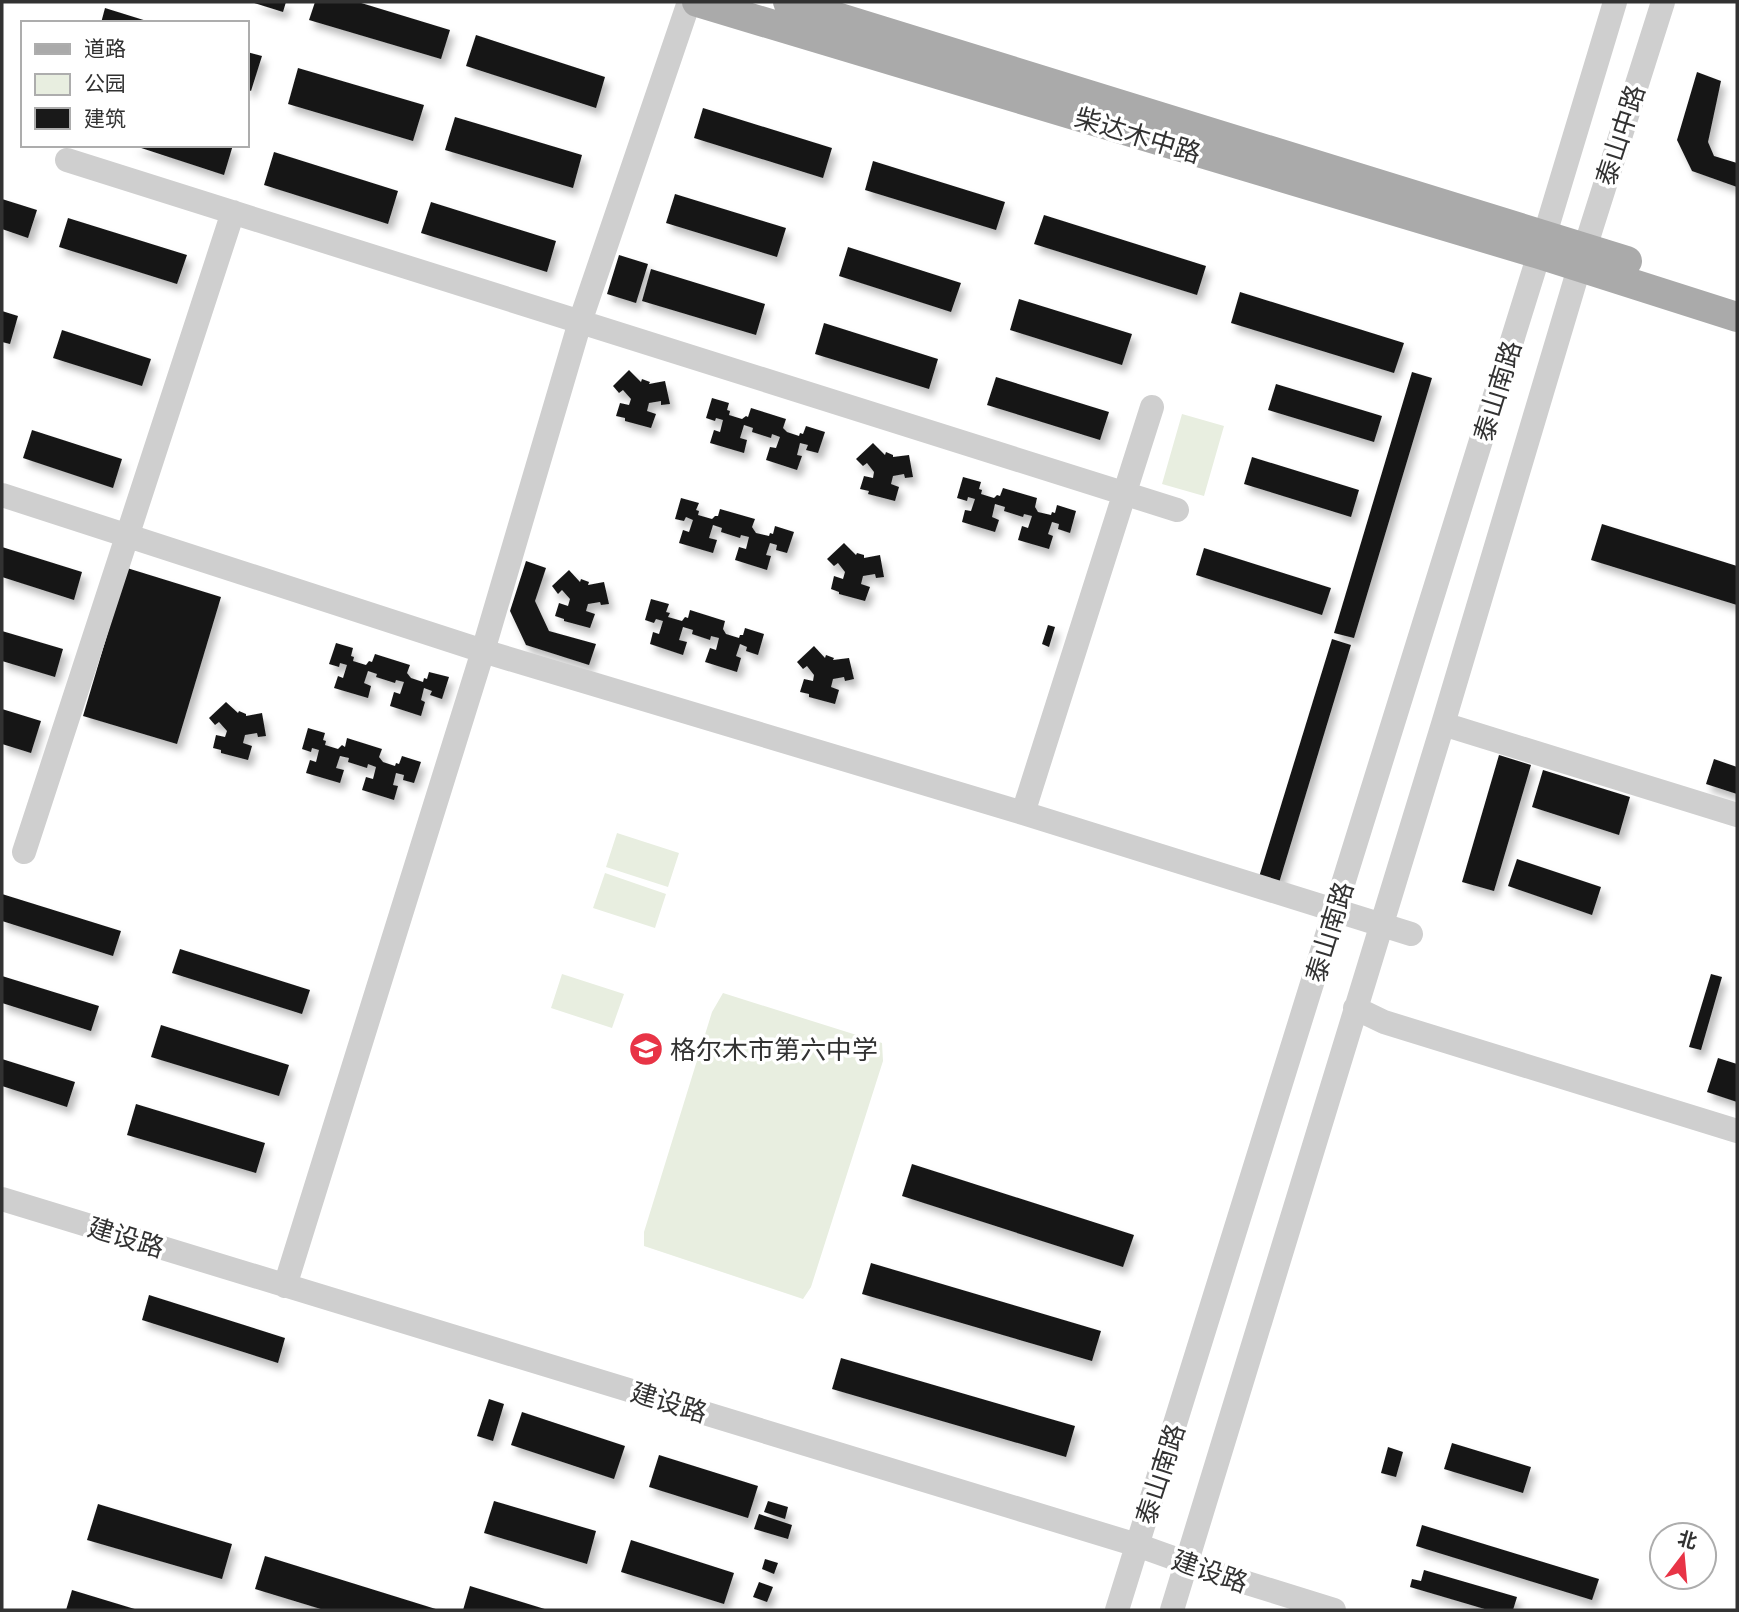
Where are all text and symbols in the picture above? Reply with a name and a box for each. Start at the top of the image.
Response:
legend [21,21,248,147]
text: 道路 [84,35,126,61]
text: 公园 [84,70,126,96]
street label: 泰山中路 [1588,80,1652,190]
street label: 柴达木中路 [1071,100,1205,170]
text: 建筑 [84,105,126,131]
street label: 泰山南路 [1466,336,1528,446]
street label: 泰山南路 [1298,877,1360,987]
school or university icon: 格尔木市第六中学 [627,1030,665,1068]
place label: 格尔木市第六中学 [670,1033,878,1066]
street label: 建设路 [84,1210,168,1264]
street label: 建设路 [627,1375,711,1429]
street label: 泰山南路 [1128,1419,1192,1529]
north arrow [1648,1521,1718,1591]
text: 北 [1675,1526,1700,1554]
street label: 建设路 [1168,1543,1252,1599]

